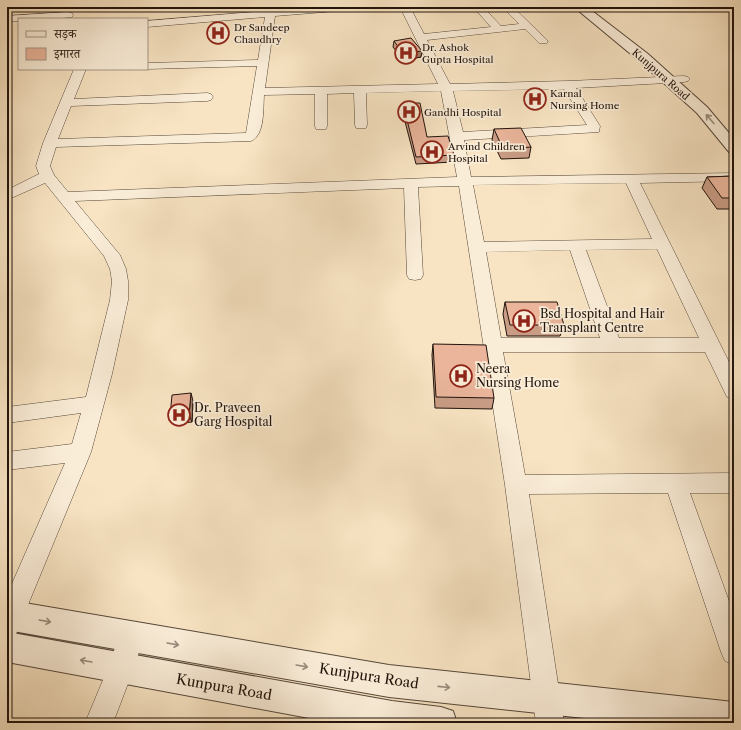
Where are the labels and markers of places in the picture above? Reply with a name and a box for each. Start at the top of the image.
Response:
hospital icon: Dr Sandeep Chaudhry [205,20,231,46]
place label: Dr Sandeep Chaudhry [234,21,290,46]
hospital icon: Dr. Ashok Gupta Hospital [393,40,419,66]
place label: Dr. Ashok Gupta Hospital [422,41,494,66]
hospital icon: Karnal Nursing Home [522,86,548,112]
place label: Karnal Nursing Home [550,87,620,112]
hospital icon: Gandhi Hospital [396,99,422,125]
place label: Gandhi Hospital [424,106,501,119]
hospital icon: Arvind Children Hospital [419,139,445,165]
place label: Arvind Children Hospital [447,140,526,165]
place label: Bsd Hospital and Hair Transplant Centre [540,306,665,335]
hospital icon: Bsd Hospital and Hair Transplant Centre [511,308,537,334]
place label: Neera Nursing Home [476,361,560,390]
hospital icon: Neera Nursing Home [448,363,474,389]
place label: Dr. Praveen Garg Hospital [194,400,273,429]
hospital icon: Dr. Praveen Garg Hospital [166,402,192,428]

